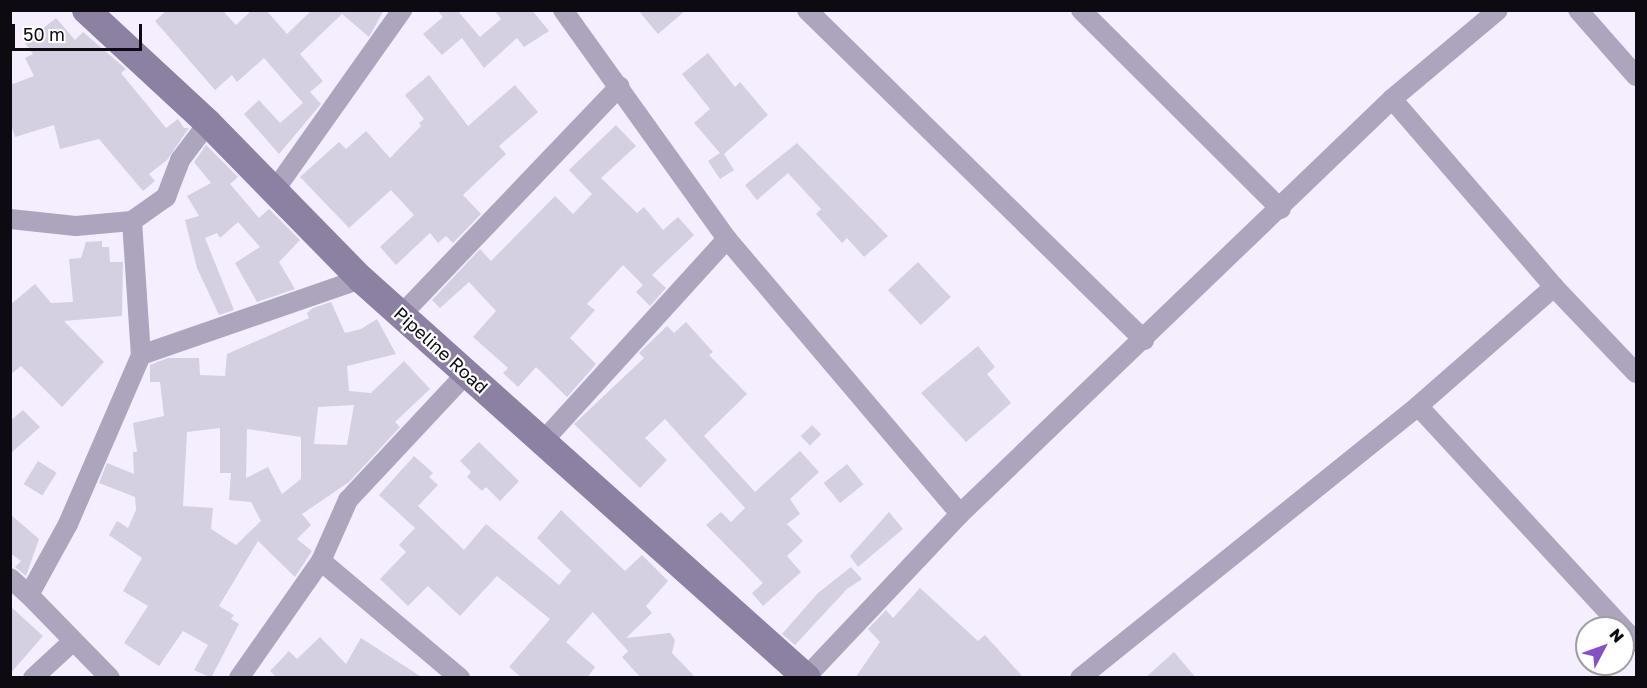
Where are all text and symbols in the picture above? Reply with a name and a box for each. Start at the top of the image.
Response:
scale bar [15,12,146,50]
text: 50 m [23,23,65,45]
street label: Pipeline Road [390,302,492,398]
north arrow [1575,616,1635,676]
text: N [1606,624,1629,647]

